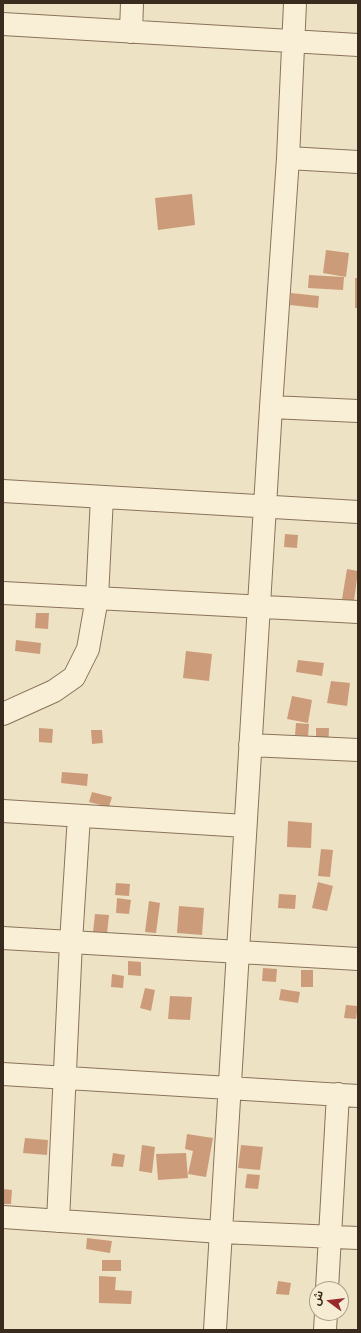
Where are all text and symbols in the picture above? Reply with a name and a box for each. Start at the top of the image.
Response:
north arrow [309,1281,349,1321]
text: ش [308,1289,328,1308]

